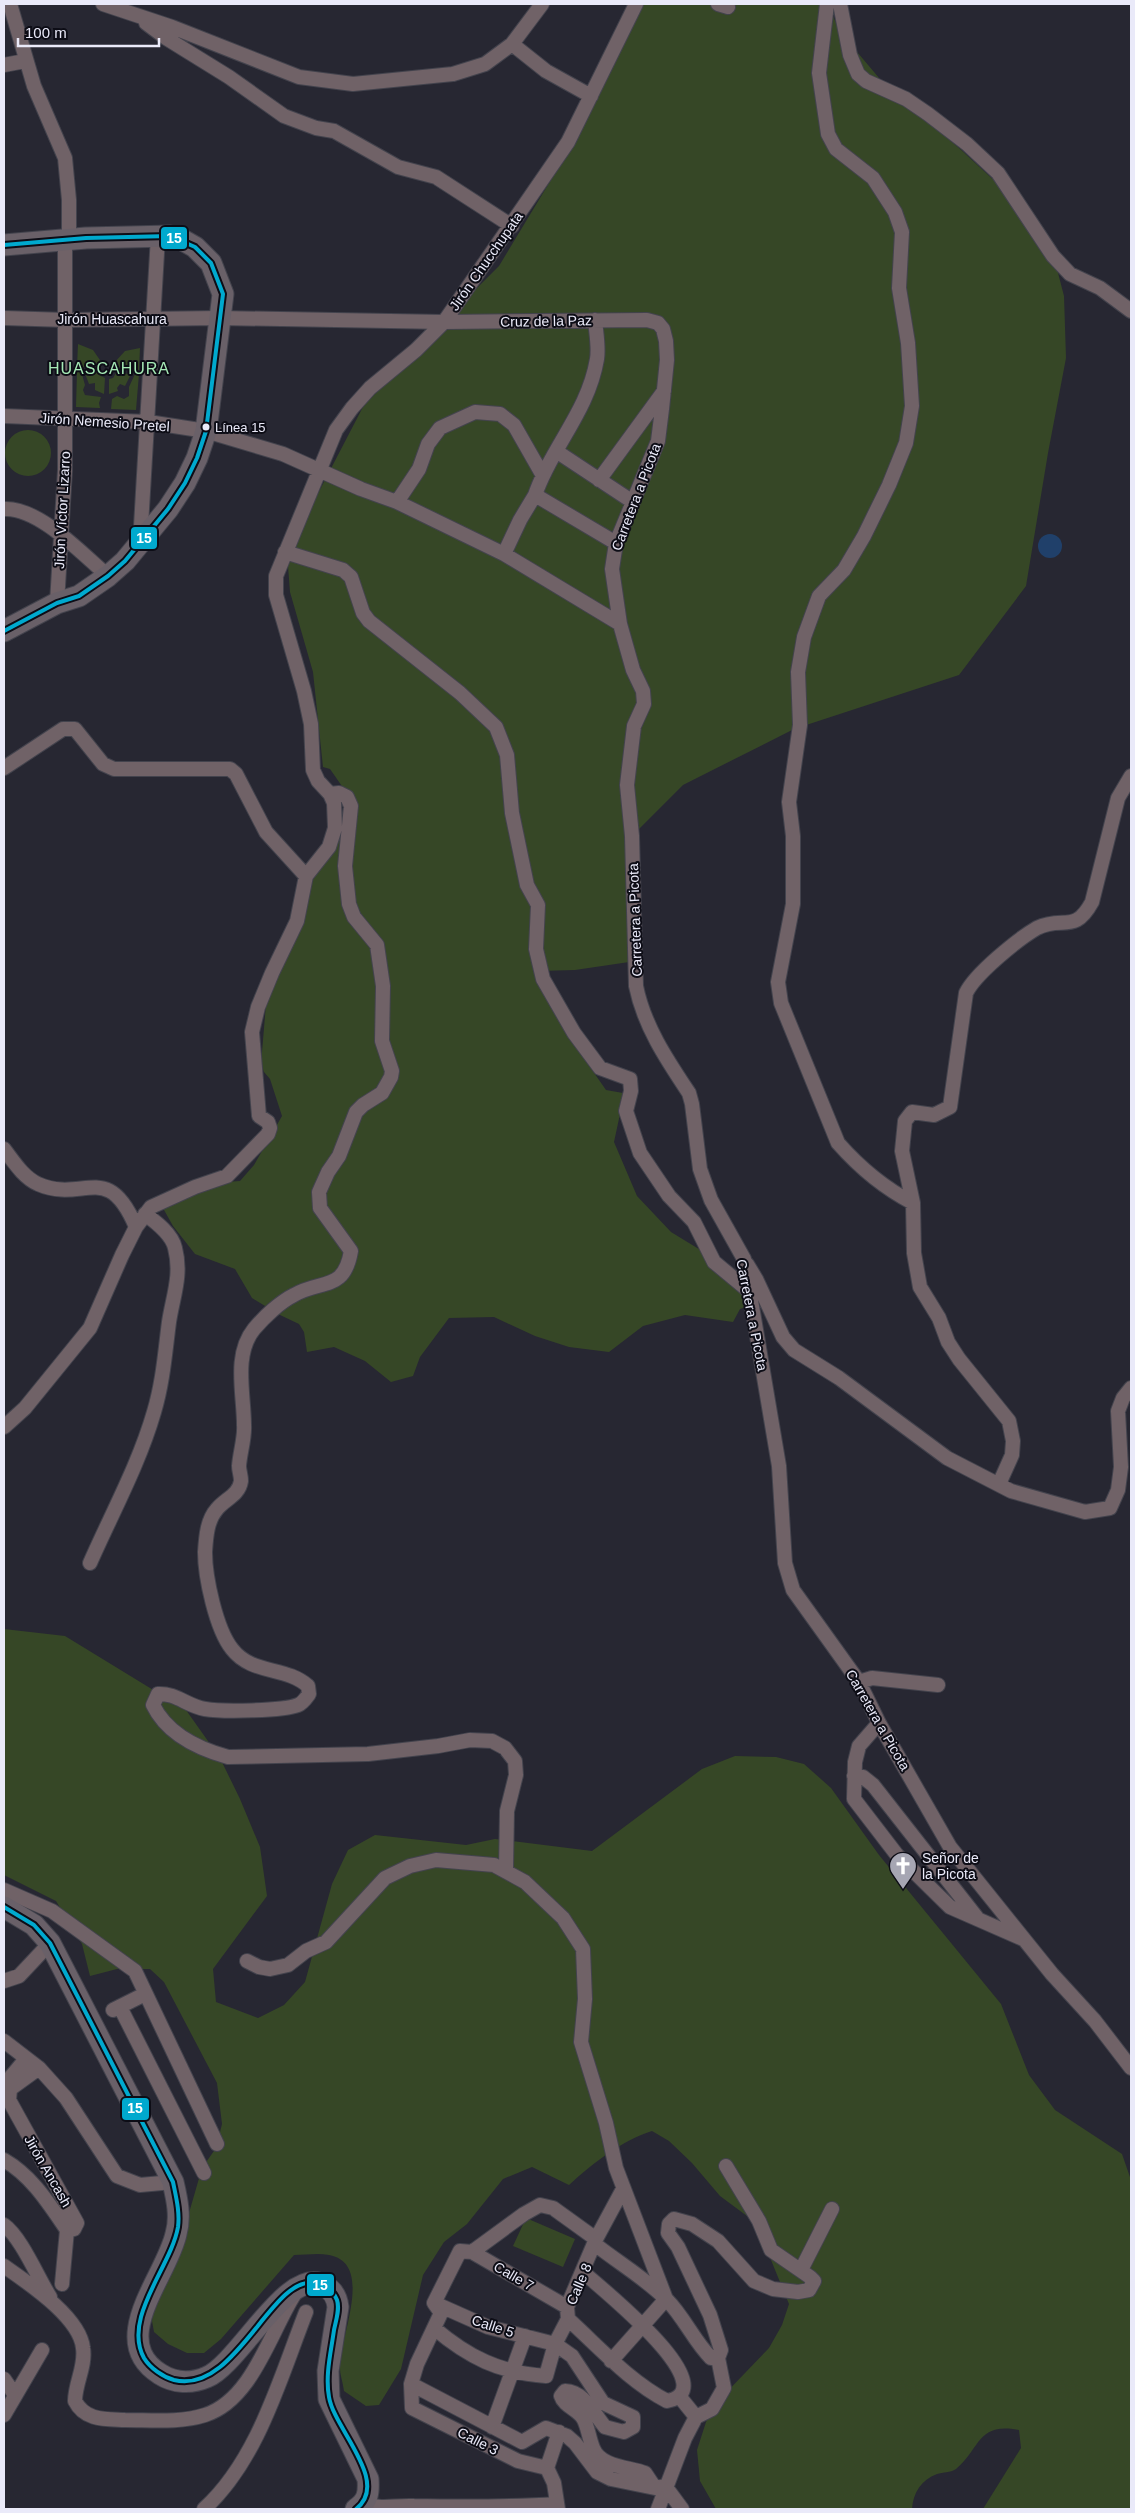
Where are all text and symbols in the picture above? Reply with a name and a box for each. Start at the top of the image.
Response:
scale bar [18,15,159,47]
text: 100 m [25,24,67,41]
street label: Jirón Chucchupata [446,208,526,313]
line badge: 15 [160,226,188,250]
text: 15 [166,230,182,246]
street label: Jirón Huascahura [57,311,167,327]
street label: Cruz de la Paz [500,312,592,330]
district label: HUASCAHURA [48,360,170,377]
street label: Jirón Nemesio Pretel [40,409,170,435]
place label: Línea 15 [215,420,266,435]
marker: Línea 15 [201,422,211,432]
street label: Carretera a Picota [608,441,664,553]
street label: Jirón Víctor Lizarro [51,451,73,569]
line badge: 15 [130,526,158,550]
text: 15 [136,530,152,546]
street label: Carretera a Picota [625,863,645,977]
street label: Carretera a Picota [733,1258,771,1372]
street label: Carretera a Picota [843,1667,913,1773]
place label: Señor de la Picota [922,1850,979,1882]
church icon: Señor de la Picota [888,1851,918,1890]
line badge: 15 [121,2097,150,2121]
text: 15 [127,2100,143,2116]
street label: Jirón Ancash [21,2132,75,2210]
street label: Calle 7 [491,2258,537,2294]
street label: Calle 8 [563,2261,595,2307]
line badge: 15 [306,2273,335,2297]
text: 15 [312,2277,328,2293]
street label: Calle 5 [470,2312,516,2340]
street label: Calle 3 [455,2424,501,2458]

